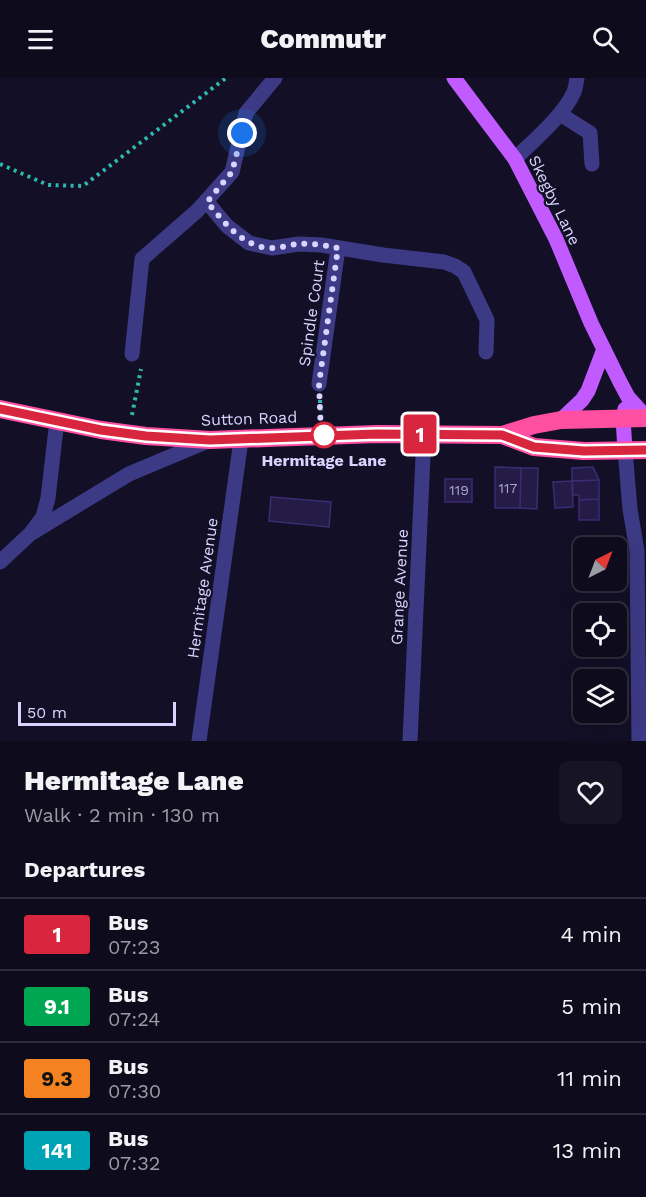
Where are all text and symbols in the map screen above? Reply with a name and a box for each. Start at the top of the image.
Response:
icon: menu [24,23,57,56]
text: Commutr [260,23,386,55]
icon: search [589,23,622,56]
your location [227,118,257,148]
street label: Skegby Lane [525,152,584,248]
street label: Spindle Court [295,258,328,367]
street label: Sutton Road [200,407,298,430]
line badge: 1 [400,414,440,454]
marker: Hermitage Lane [311,422,337,448]
text: 1 [415,422,425,447]
place label: Hermitage Lane [261,451,387,470]
house number: 117 [499,480,518,496]
house number: 119 [449,482,469,498]
street label: Hermitage Avenue [183,517,222,660]
street label: Grange Avenue [387,529,412,645]
north arrow [573,537,627,591]
map controls [573,537,627,723]
button: locate [573,603,627,657]
button: layers [573,669,627,723]
scale bar [18,699,176,726]
text: 50 m [27,703,67,722]
button: heart [559,761,622,824]
text: Hermitage Lane [24,764,244,797]
text: Walk · 2 min · 130 m [24,803,220,827]
text: Departures [24,857,145,882]
text: Bus [108,910,148,935]
text: 1 [52,922,62,947]
text: 4 min [561,922,622,947]
text: 07:23 [108,935,161,959]
text: Bus [108,982,148,1007]
text: 9.1 [44,994,70,1019]
text: 5 min [561,994,622,1019]
text: 07:24 [108,1007,160,1031]
text: Bus [108,1054,148,1079]
text: 9.3 [41,1066,73,1091]
text: 11 min [557,1066,622,1091]
text: 07:30 [108,1079,161,1103]
text: Bus [108,1126,148,1151]
text: 141 [41,1138,73,1163]
text: 13 min [553,1138,622,1163]
text: 07:32 [108,1151,161,1175]

